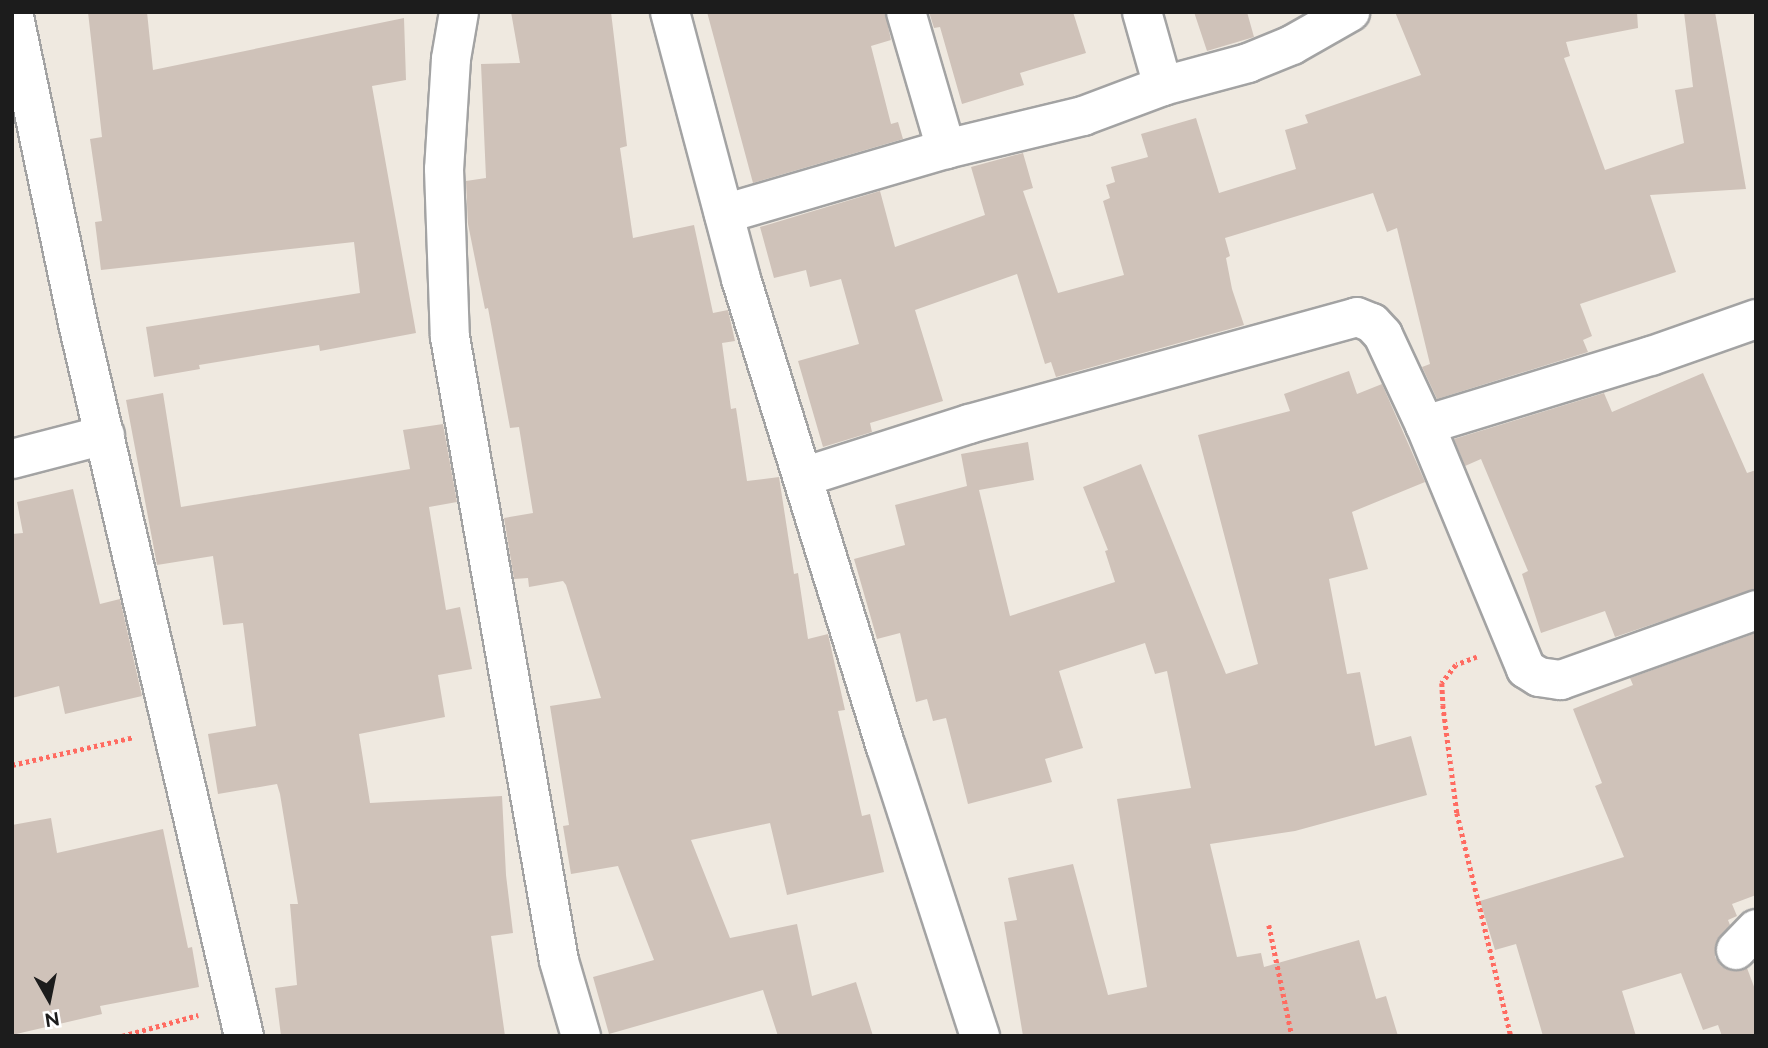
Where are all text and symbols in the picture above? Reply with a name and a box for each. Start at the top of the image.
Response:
north arrow [14,964,84,1034]
text: N [43,1008,61,1032]

